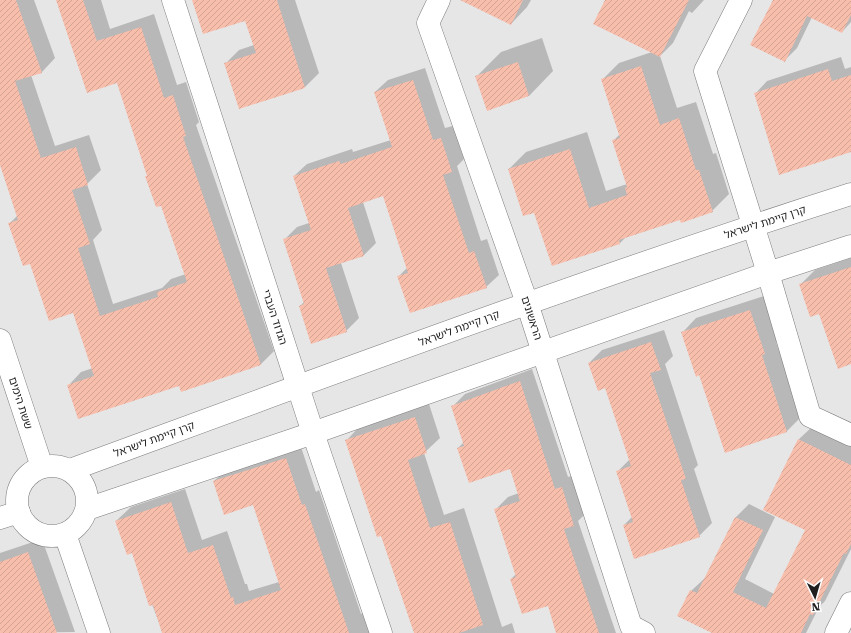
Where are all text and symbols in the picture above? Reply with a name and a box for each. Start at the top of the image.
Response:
street label: קרן קיימת לישראל [723,203,808,242]
street label: הגדוד העברי [259,288,290,347]
street label: הראשונים [518,295,545,342]
street label: קרן קיימת לישראל [417,308,502,349]
street label: ששת הימים [6,375,35,431]
street label: קרן קיימת לישראל [112,419,197,460]
north arrow [795,577,835,617]
text: N [811,600,821,613]

